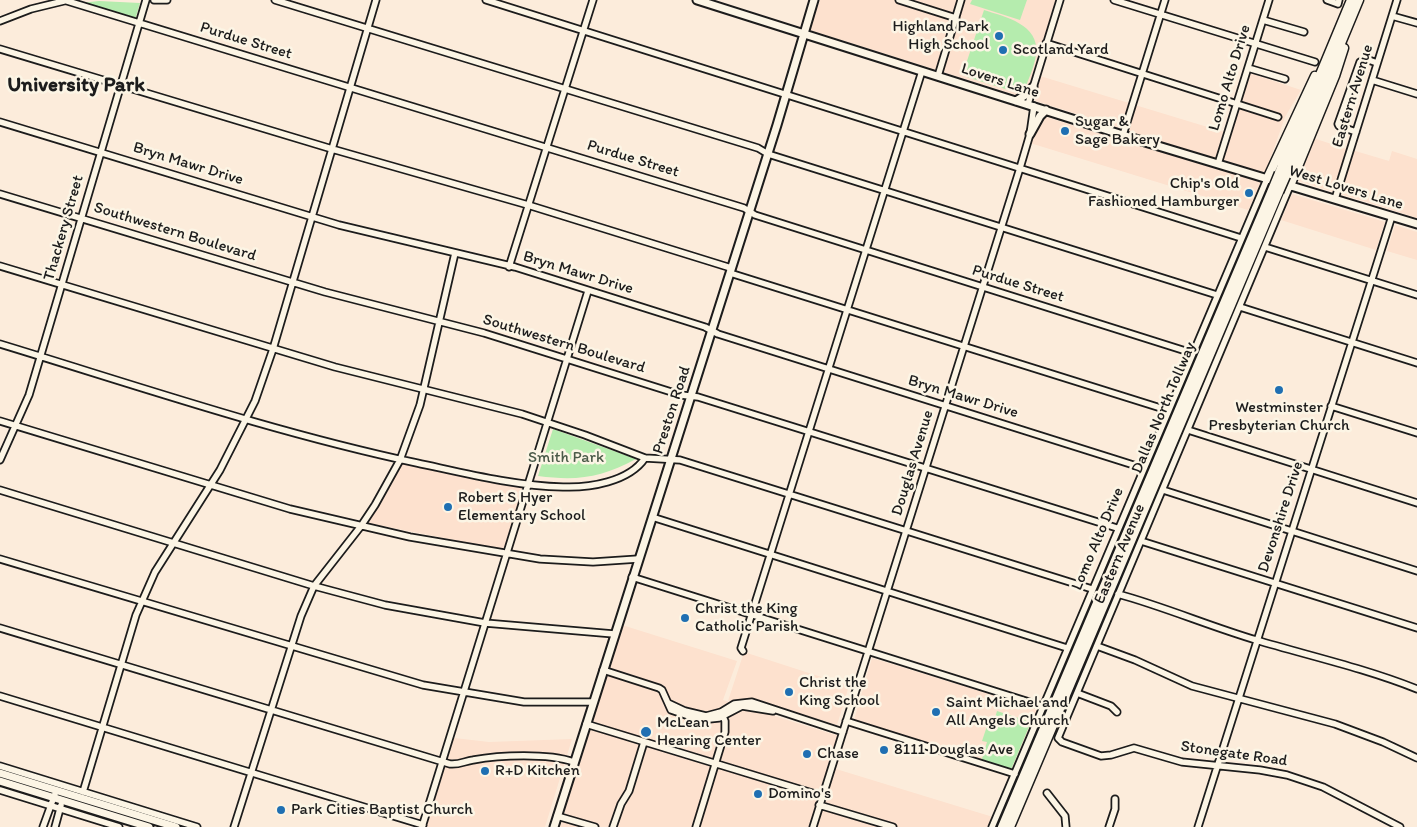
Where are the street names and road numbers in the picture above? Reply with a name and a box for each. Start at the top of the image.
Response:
street label: Purdue Street [198,18,294,64]
street label: Lomo Alto Drive [1205,23,1255,133]
street label: Eastern Avenue [1328,42,1378,150]
street label: Lovers Lane [958,59,1042,103]
street label: Purdue Street [585,136,681,182]
street label: Bryn Mawr Drive [131,138,245,190]
street label: West Lovers Lane [1286,161,1406,215]
street label: Thackery Street [40,173,88,283]
street label: Southwestern Boulevard [91,198,259,266]
street label: Bryn Mawr Drive [521,247,635,299]
street label: Purdue Street [970,261,1066,307]
street label: Southwestern Boulevard [480,310,648,378]
street label: Dallas North Tollway [1128,339,1200,477]
street label: Preston Road [649,364,695,456]
street label: Bryn Mawr Drive [906,371,1020,423]
street label: Douglas Avenue [888,408,938,518]
street label: Devonshire Drive [1254,459,1308,575]
street label: Lomo Alto Drive [1068,485,1128,593]
street label: Eastern Avenue [1090,501,1150,607]
street label: Stonegate Road [1179,737,1289,771]

